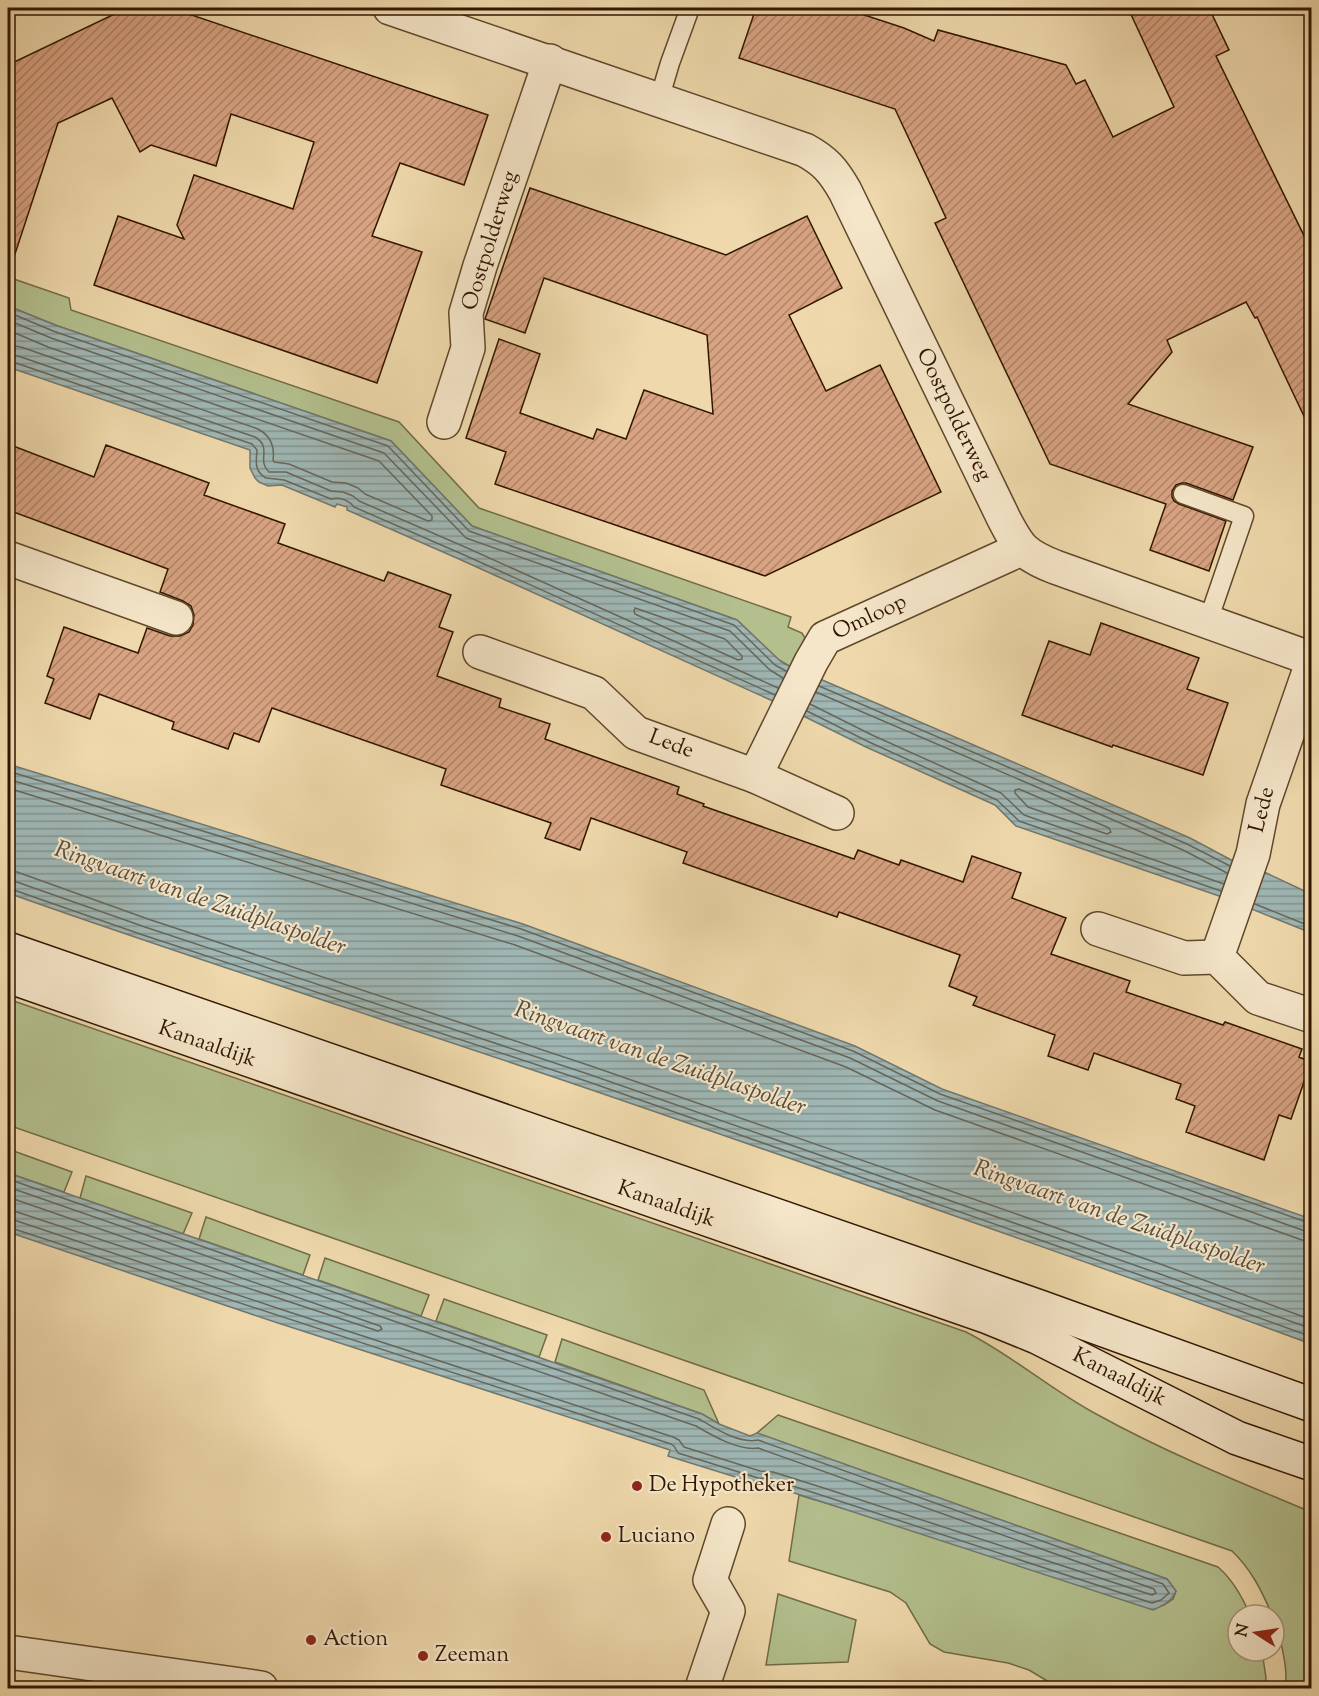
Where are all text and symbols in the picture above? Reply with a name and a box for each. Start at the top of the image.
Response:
street label: Oostpolderweg [455,167,528,315]
street label: Oostpolderweg [907,343,999,487]
street label: Omloop [827,587,913,649]
street label: Lede [644,722,698,768]
street label: Lede [1242,784,1284,836]
water label: Ringvaart van de Zuidplaspolder [50,833,351,965]
water label: Ringvaart van de Zuidplaspolder [510,993,811,1125]
street label: Kanaaldijk [154,1013,260,1077]
water label: Ringvaart van de Zuidplaspolder [969,1152,1270,1284]
street label: Kanaaldijk [613,1173,719,1237]
street label: Kanaaldijk [1066,1341,1172,1415]
place label: De Hypotheker [649,1470,794,1502]
marker: De Hypotheker [630,1479,644,1493]
place label: Luciano [618,1521,695,1553]
marker: Luciano [599,1530,613,1544]
north arrow [1226,1603,1286,1663]
text: N [1231,1622,1256,1639]
place label: Action [323,1624,388,1656]
marker: Action [304,1633,318,1647]
place label: Zeeman [435,1640,509,1672]
marker: Zeeman [416,1649,430,1663]

